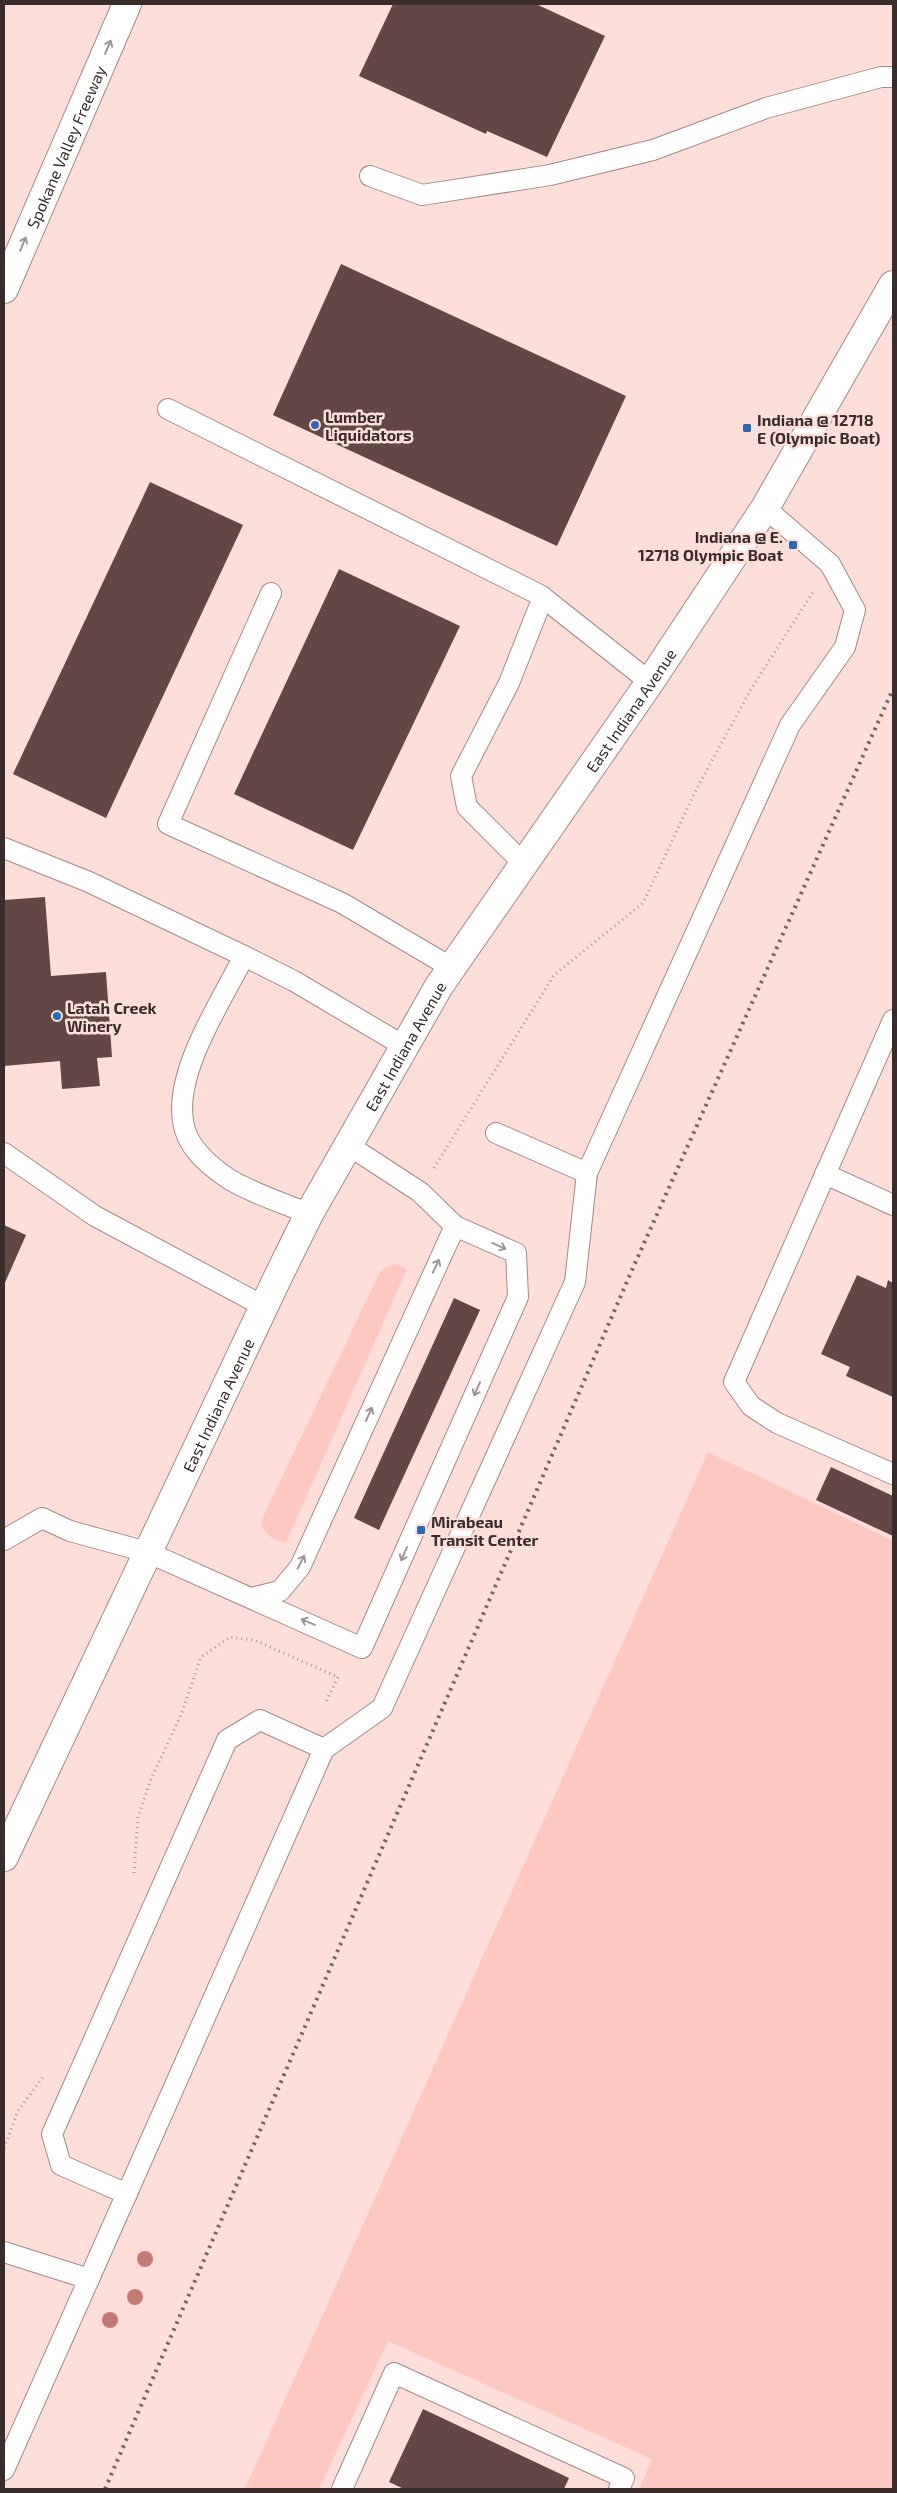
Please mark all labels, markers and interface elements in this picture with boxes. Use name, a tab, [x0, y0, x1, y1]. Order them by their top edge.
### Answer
one-way arrow	[104, 40, 114, 55]
street label: Spokane Valley Freeway	[22, 62, 109, 231]
one-way arrow	[19, 237, 29, 252]
place label: Lumber Liquidators	[325, 407, 411, 444]
place label: Indiana @ 12718 E (Olympic Boat)	[757, 410, 880, 448]
marker: Lumber Liquidators	[309, 419, 321, 431]
marker: Indiana @ 12718 E (Olympic Boat)	[741, 422, 753, 434]
place label: Indiana @ E. 12718 Olympic Boat	[638, 527, 783, 565]
marker: Indiana @ E. 12718 Olympic Boat	[787, 539, 799, 551]
street label: East Indiana Avenue	[581, 644, 679, 775]
street label: East Indiana Avenue	[360, 978, 449, 1114]
place label: Latah Creek Winery	[67, 998, 157, 1036]
marker: Latah Creek Winery	[51, 1010, 63, 1022]
one-way arrow	[491, 1241, 506, 1251]
one-way arrow	[431, 1259, 441, 1274]
street label: East Indiana Avenue	[178, 1335, 257, 1475]
one-way arrow	[472, 1381, 482, 1396]
one-way arrow	[364, 1407, 374, 1422]
place label: Mirabeau Transit Center	[431, 1512, 538, 1549]
marker: Mirabeau Transit Center	[415, 1524, 427, 1536]
one-way arrow	[399, 1546, 409, 1561]
one-way arrow	[297, 1555, 306, 1570]
one-way arrow	[301, 1617, 316, 1627]

